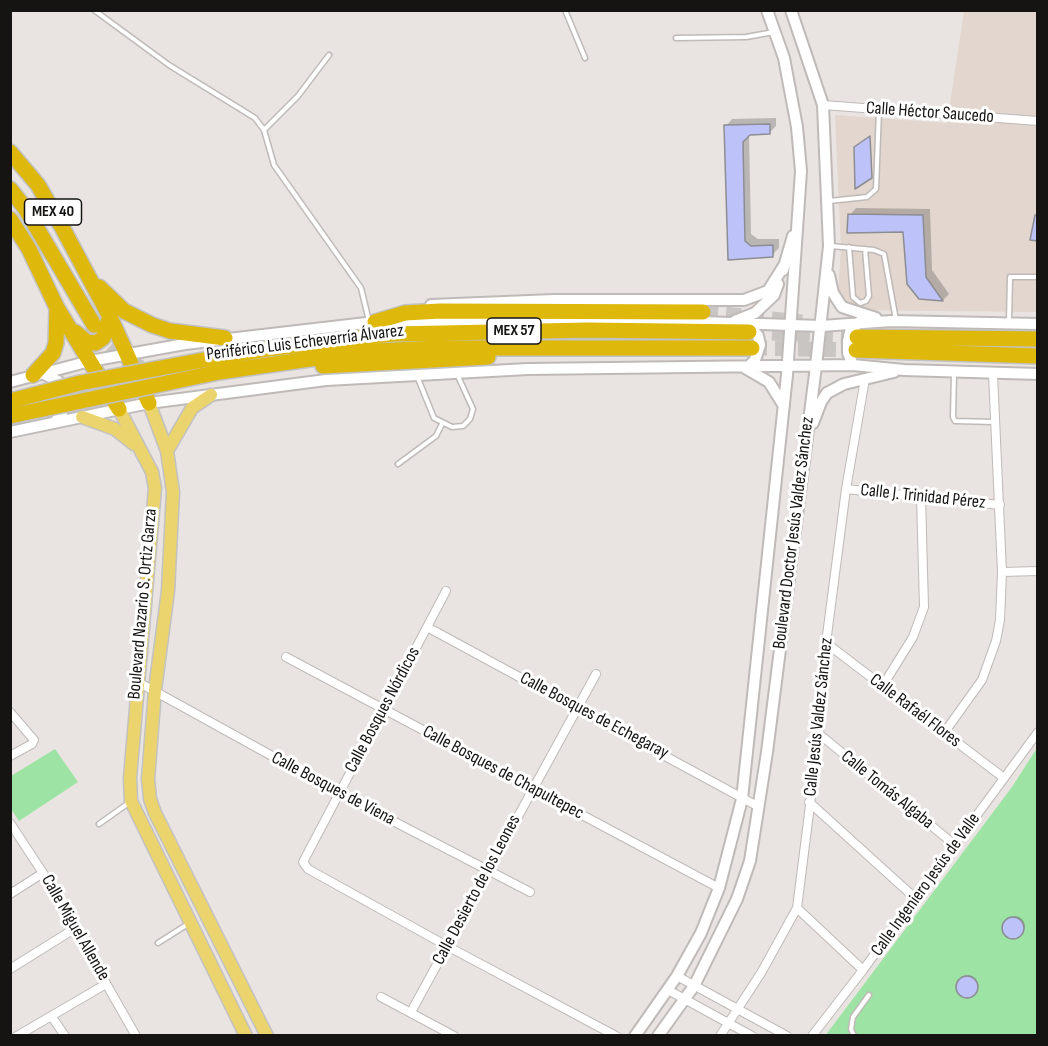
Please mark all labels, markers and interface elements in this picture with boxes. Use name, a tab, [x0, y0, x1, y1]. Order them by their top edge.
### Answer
street label: Calle Héctor Saucedo	[865, 98, 995, 128]
road number: MEX 40	[25, 199, 82, 225]
road number: MEX 57	[487, 318, 541, 344]
street label: Periférico Luis Echeverría Álvarez	[205, 320, 405, 366]
street label: Boulevard Doctor Jesús Valdez Sánchez	[769, 416, 819, 650]
street label: Calle J. Trinidad Pérez	[859, 480, 987, 514]
street label: Boulevard Nazario S. Ortiz Garza	[124, 508, 162, 700]
street label: Calle Jesús Valdez Sánchez	[800, 637, 838, 797]
street label: Calle Bosques Nórdicos	[341, 644, 425, 776]
street label: Calle Bosques de Echegaray	[516, 668, 672, 764]
street label: Calle Rafaél Flores	[865, 670, 965, 752]
street label: Calle Bosques de Chapultepec	[419, 721, 587, 825]
street label: Calle Tomás Algaba	[836, 746, 938, 834]
street label: Calle Bosques de Viena	[268, 747, 398, 831]
street label: Calle Ingeniero Jesús de Valle	[867, 809, 985, 961]
street label: Calle Desierto de los Leones	[428, 811, 526, 969]
street label: Calle Miguel Allende	[36, 871, 114, 985]

